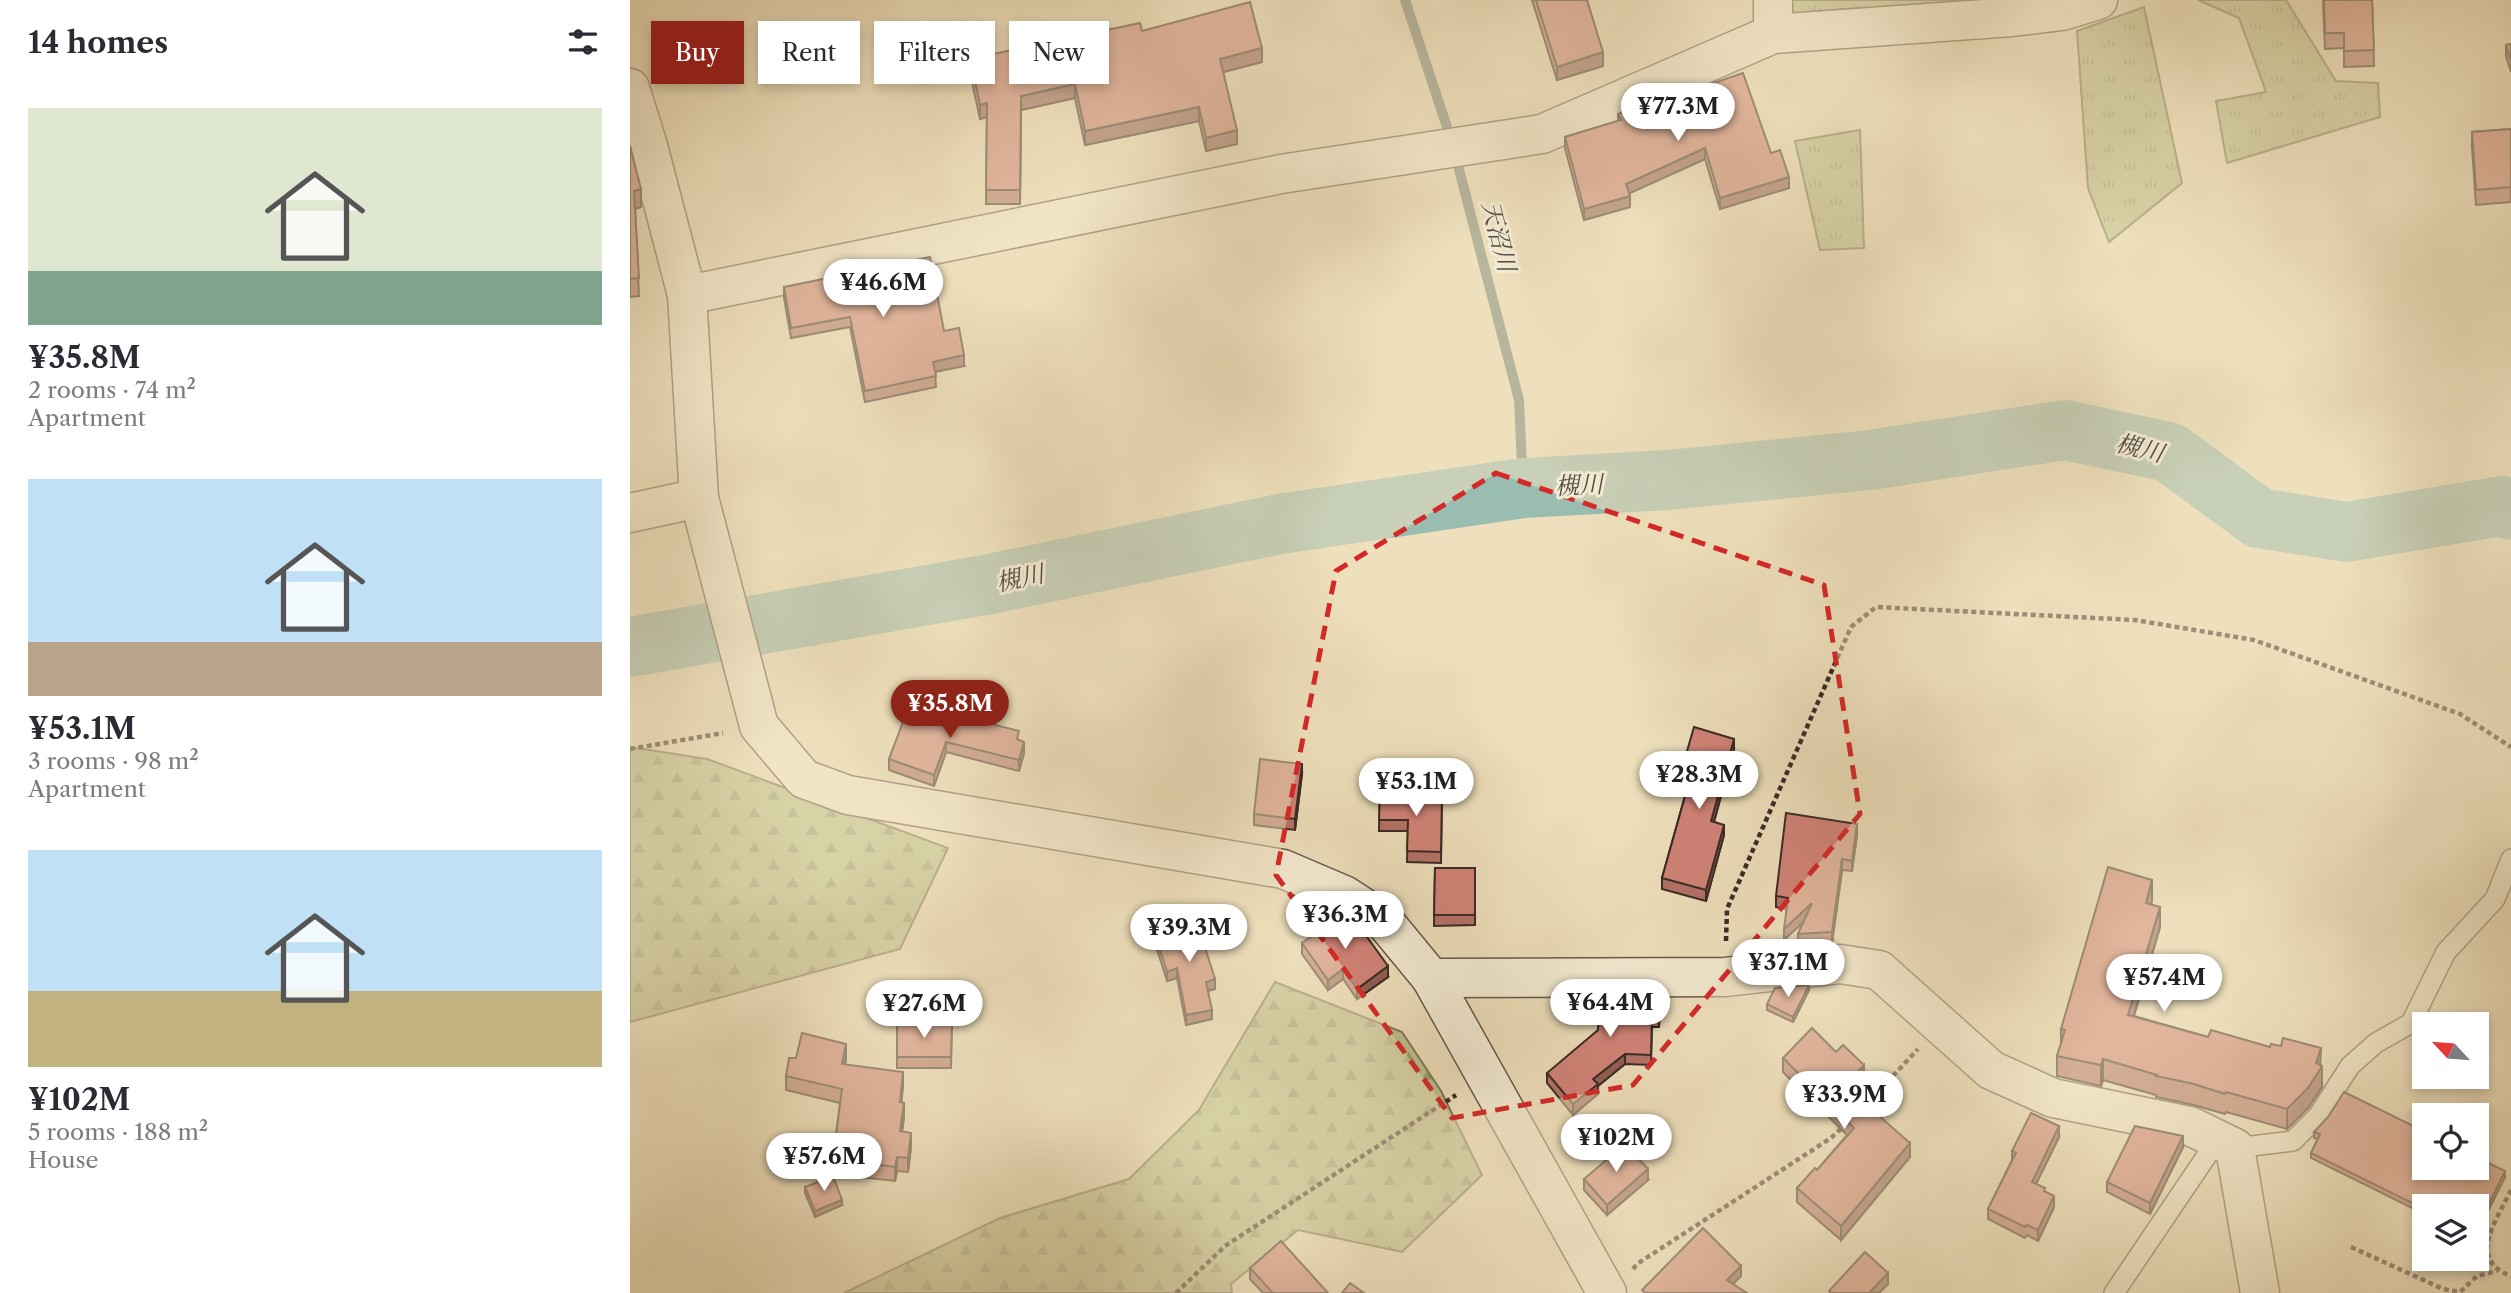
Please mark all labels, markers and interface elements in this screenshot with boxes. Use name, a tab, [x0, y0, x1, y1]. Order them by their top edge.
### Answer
chip: Buy	[651, 21, 744, 84]
chip: Rent	[758, 21, 860, 84]
chip: Filters	[874, 21, 995, 84]
chip: New	[1009, 21, 1109, 84]
icon: filters	[564, 23, 602, 61]
text: 14 homes	[28, 24, 168, 61]
pin: ¥77.3M	[1621, 83, 1735, 143]
text: ¥77.3M	[1637, 92, 1719, 120]
icon: home	[252, 153, 378, 279]
water label: 天沼川	[1476, 198, 1523, 277]
pin: ¥46.6M	[826, 260, 940, 319]
text: ¥46.6M	[839, 268, 927, 296]
text: ¥35.8M	[28, 339, 141, 376]
text: 2 rooms · 74 m²	[28, 376, 196, 404]
text: Apartment	[28, 404, 146, 432]
water label: 槻川	[2113, 428, 2170, 469]
water label: 槻川	[1554, 469, 1607, 501]
icon: home	[252, 524, 378, 650]
water label: 槻川	[994, 558, 1049, 597]
pin: ¥35.8M	[893, 680, 1007, 740]
text: ¥35.8M	[907, 689, 993, 717]
text: ¥53.1M	[28, 710, 136, 747]
text: 3 rooms · 98 m²	[28, 747, 199, 775]
pin: ¥28.3M	[1642, 752, 1756, 811]
pin: ¥53.1M	[1359, 758, 1473, 818]
text: ¥28.3M	[1655, 760, 1743, 788]
text: ¥53.1M	[1375, 767, 1457, 795]
text: Apartment	[28, 775, 146, 803]
pin: ¥36.3M	[1288, 892, 1402, 951]
icon: home	[252, 895, 378, 1021]
text: ¥36.3M	[1302, 900, 1388, 928]
pin: ¥39.3M	[1132, 904, 1246, 964]
text: ¥39.3M	[1146, 913, 1232, 941]
pin: ¥37.1M	[1731, 940, 1845, 999]
text: ¥37.1M	[1748, 948, 1828, 976]
pin: ¥57.4M	[2107, 954, 2221, 1014]
text: ¥57.4M	[2122, 963, 2206, 991]
pin: ¥64.4M	[1553, 979, 1667, 1039]
pin: ¥27.6M	[867, 981, 981, 1040]
text: ¥64.4M	[1566, 988, 1654, 1016]
text: ¥27.6M	[882, 989, 966, 1017]
north arrow	[2412, 1012, 2488, 1088]
map controls	[2412, 1012, 2489, 1271]
pin: ¥33.9M	[1787, 1072, 1901, 1131]
text: ¥33.9M	[1801, 1080, 1887, 1108]
text: ¥102M	[28, 1081, 130, 1118]
button: locate	[2412, 1103, 2489, 1180]
pin: ¥102M	[1567, 1114, 1665, 1174]
text: 5 rooms · 188 m²	[28, 1118, 208, 1146]
text: ¥102M	[1577, 1123, 1655, 1151]
pin: ¥57.6M	[767, 1134, 881, 1193]
text: ¥57.6M	[782, 1142, 866, 1170]
text: House	[28, 1146, 98, 1174]
button: layers	[2412, 1194, 2489, 1271]

